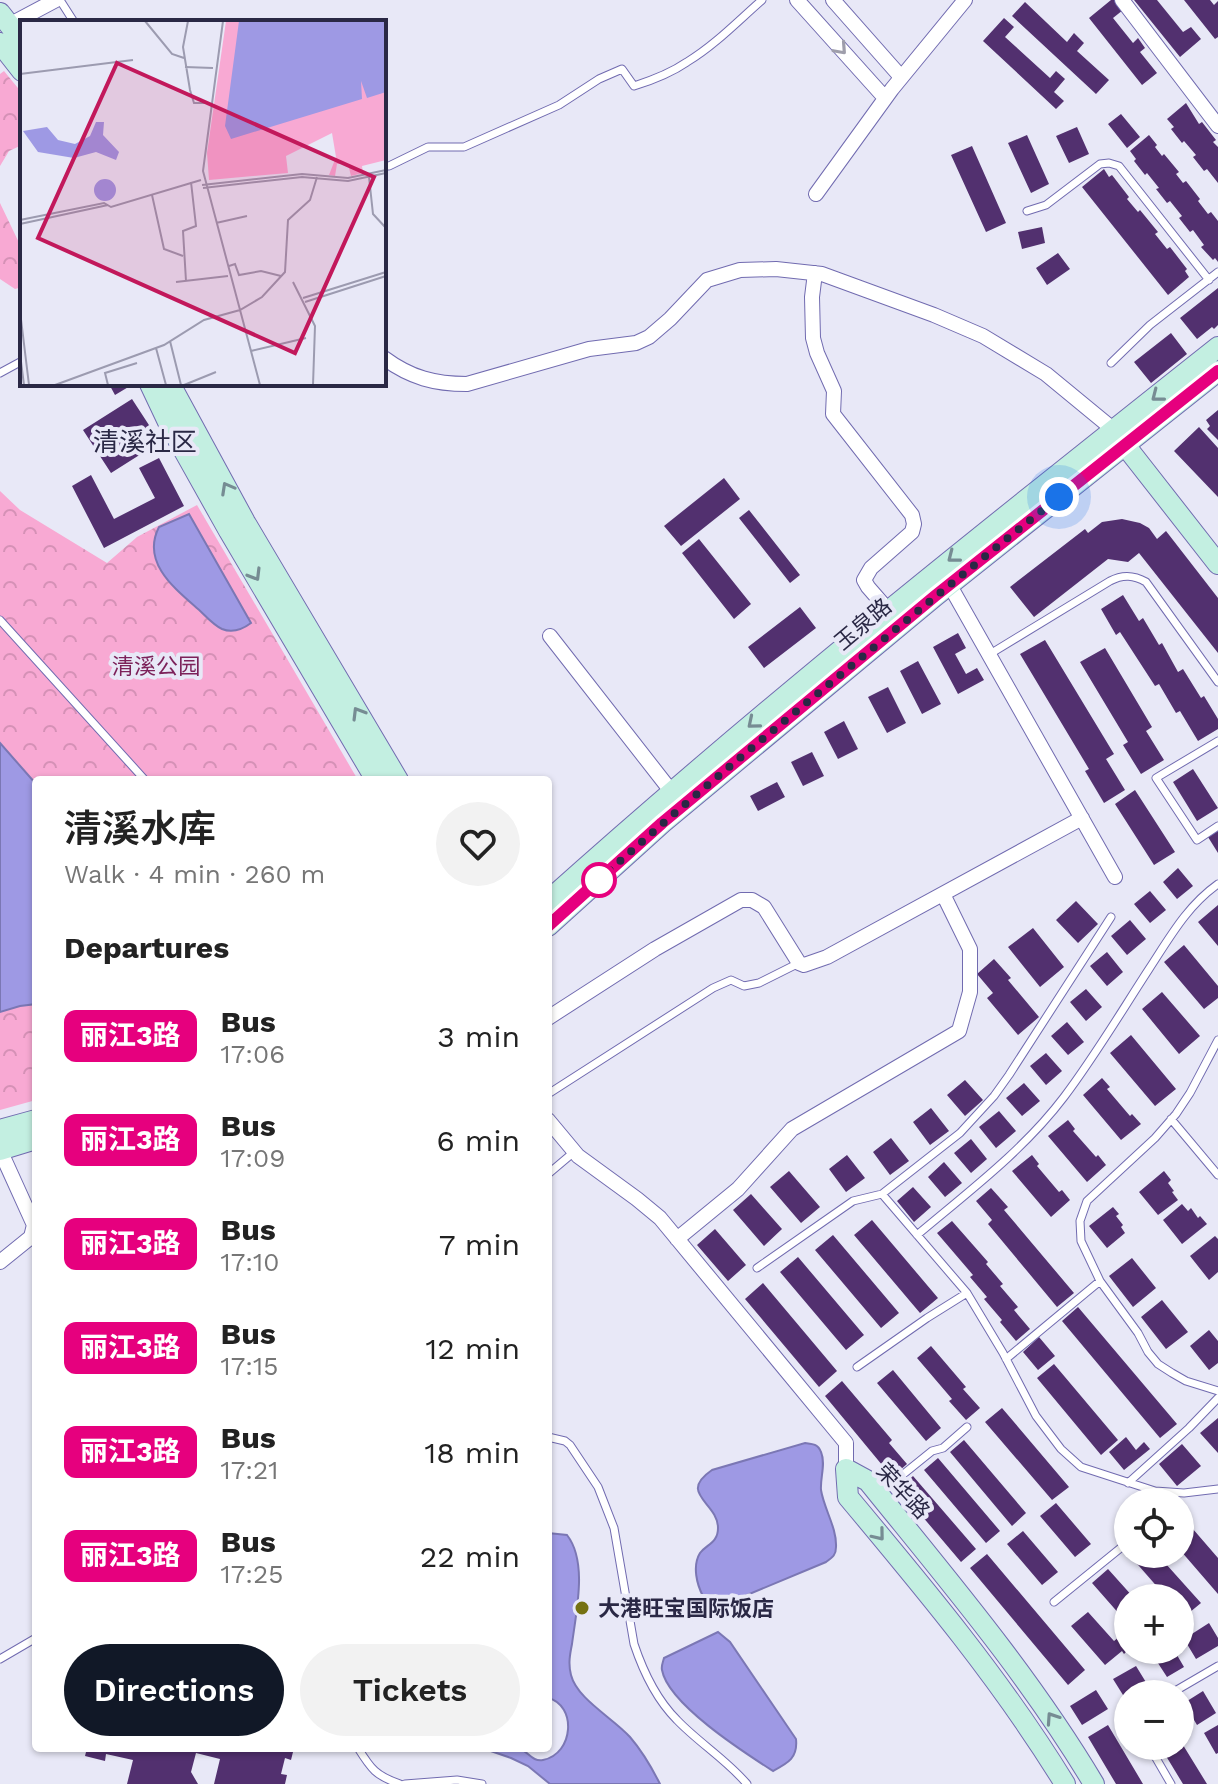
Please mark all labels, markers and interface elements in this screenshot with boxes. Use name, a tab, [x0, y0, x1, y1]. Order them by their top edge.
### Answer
inset map	[20, 20, 386, 386]
one-way arrow	[831, 40, 846, 55]
one-way arrow	[1151, 386, 1166, 400]
district label: 清溪社区	[93, 427, 197, 457]
your location	[1039, 477, 1079, 517]
one-way arrow	[221, 483, 237, 497]
one-way arrow	[947, 548, 962, 562]
one-way arrow	[245, 566, 261, 581]
street label: 玉泉路	[830, 593, 896, 655]
park label: 清溪公园	[112, 654, 200, 679]
one-way arrow	[352, 707, 368, 722]
one-way arrow	[748, 713, 762, 728]
button: heart	[436, 802, 520, 886]
text: 清溪水库	[64, 807, 216, 851]
text: Walk · 4 min · 260 m	[64, 859, 325, 889]
unlabelled marker	[582, 863, 616, 897]
text: Departures	[64, 930, 229, 965]
text: Bus	[221, 1004, 276, 1039]
text: 丽江3路	[80, 1019, 181, 1052]
text: 3 min	[437, 1019, 520, 1054]
text: 17:06	[221, 1039, 285, 1069]
text: Bus	[221, 1108, 276, 1143]
text: 丽江3路	[80, 1123, 181, 1156]
text: 6 min	[436, 1123, 520, 1158]
text: 17:09	[221, 1143, 285, 1173]
text: Bus	[221, 1212, 276, 1247]
text: 丽江3路	[80, 1227, 181, 1260]
text: 7 min	[439, 1227, 520, 1262]
text: 17:10	[221, 1247, 279, 1277]
text: Bus	[221, 1316, 276, 1351]
text: 丽江3路	[80, 1331, 181, 1364]
text: 12 min	[425, 1331, 520, 1366]
text: 17:15	[221, 1351, 278, 1381]
text: Bus	[221, 1420, 276, 1455]
text: 丽江3路	[80, 1435, 181, 1468]
text: 18 min	[424, 1435, 520, 1470]
text: 17:21	[221, 1455, 278, 1485]
street label: 荣华路	[871, 1458, 935, 1524]
map controls	[1114, 1488, 1194, 1760]
button: locate	[1114, 1488, 1194, 1568]
text: Bus	[221, 1524, 276, 1559]
one-way arrow	[869, 1526, 884, 1541]
text: 丽江3路	[80, 1539, 181, 1572]
text: 22 min	[420, 1539, 520, 1574]
text: 17:25	[221, 1559, 283, 1589]
button: +	[1114, 1584, 1194, 1664]
place label: 大港旺宝国际饭店	[598, 1596, 774, 1621]
marker: 大港旺宝国际饭店	[573, 1599, 591, 1617]
button: Directions	[64, 1644, 284, 1736]
button: Tickets	[300, 1644, 520, 1736]
button: −	[1114, 1680, 1194, 1760]
one-way arrow	[1047, 1713, 1062, 1727]

